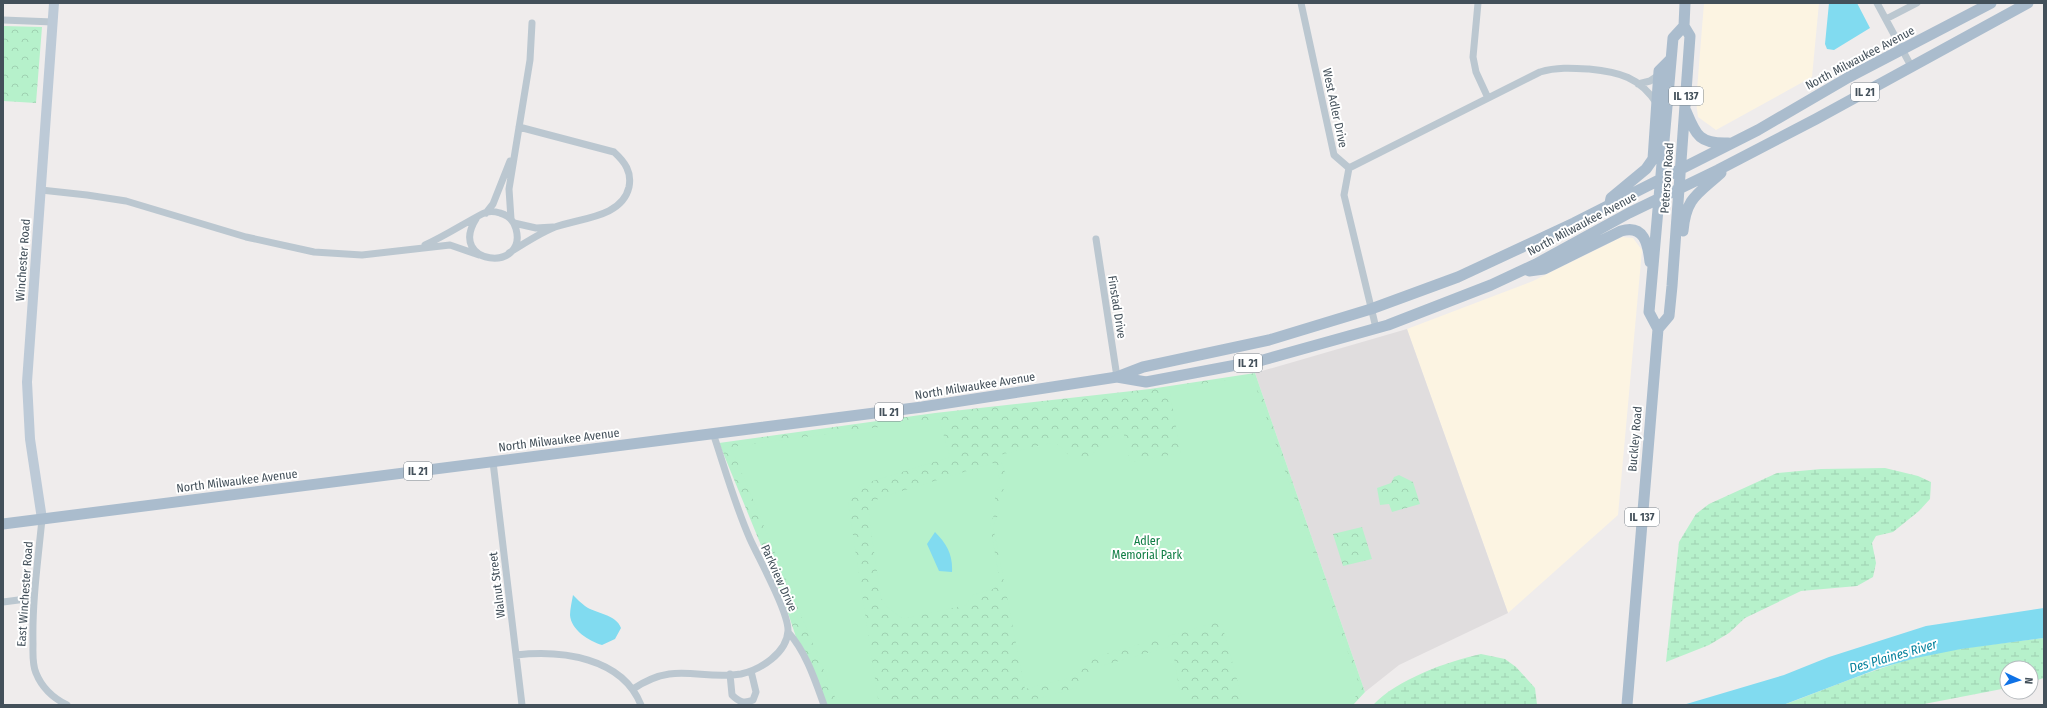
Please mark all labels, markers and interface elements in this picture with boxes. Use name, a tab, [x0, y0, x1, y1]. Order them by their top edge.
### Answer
street label: North Milwaukee Avenue	[1803, 23, 1917, 93]
street label: West Adler Drive	[1320, 67, 1350, 149]
road number: IL 21	[1851, 83, 1879, 101]
road number: IL 137	[1669, 87, 1703, 105]
street label: Peterson Road	[1658, 142, 1676, 214]
street label: North Milwaukee Avenue	[1525, 189, 1639, 259]
street label: Winchester Road	[13, 218, 33, 302]
street label: Finstad Drive	[1105, 274, 1129, 340]
road number: IL 21	[1234, 354, 1262, 372]
street label: North Milwaukee Avenue	[914, 370, 1036, 402]
road number: IL 21	[875, 403, 903, 421]
street label: Buckley Road	[1625, 406, 1645, 472]
street label: North Milwaukee Avenue	[498, 426, 620, 454]
road number: IL 21	[404, 462, 432, 480]
street label: North Milwaukee Avenue	[176, 467, 298, 495]
road number: IL 137	[1625, 508, 1659, 526]
park label: Adler Memorial Park	[1112, 534, 1183, 562]
street label: East Winchester Road	[14, 541, 36, 647]
street label: Parkview Drive	[758, 542, 800, 614]
street label: Walnut Street	[486, 551, 508, 619]
water label: Des Plaines River	[1848, 636, 1939, 676]
north arrow	[1999, 660, 2039, 700]
text: N	[2022, 677, 2035, 684]

